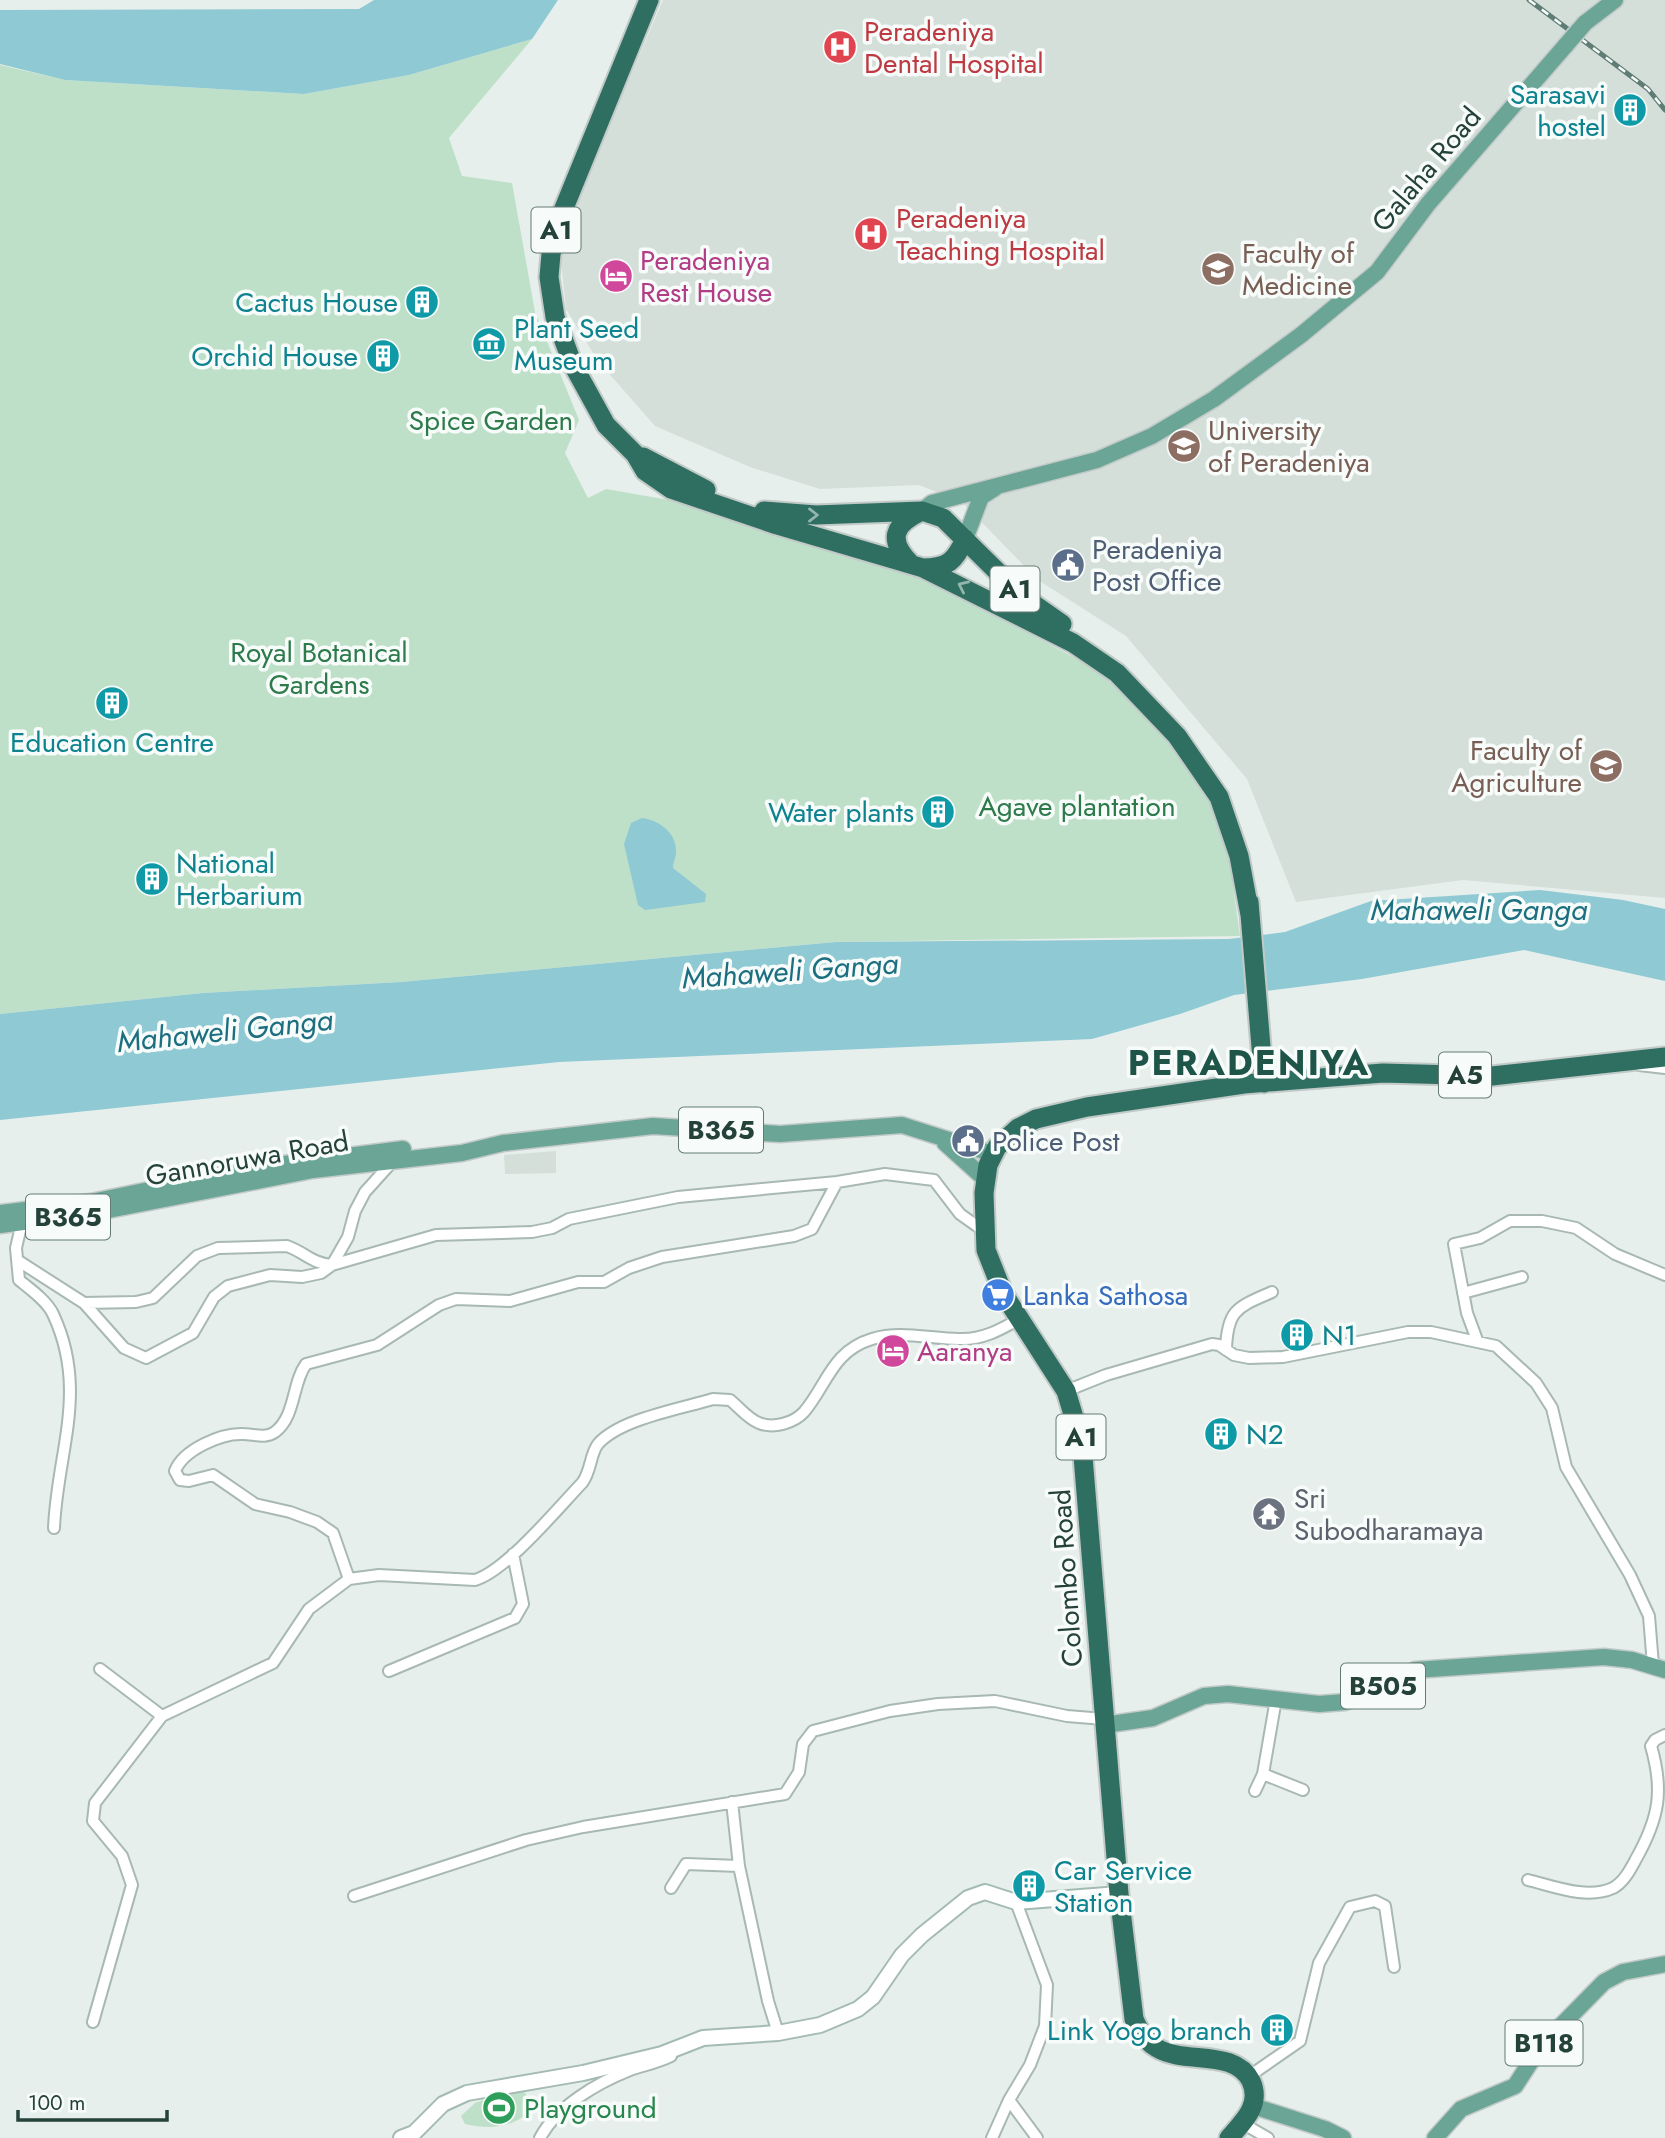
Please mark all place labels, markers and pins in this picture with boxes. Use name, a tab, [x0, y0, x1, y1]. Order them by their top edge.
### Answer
place label: Peradeniya Dental Hospital	[864, 11, 1044, 84]
hospital icon: Peradeniya Dental Hospital	[821, 28, 859, 66]
place label: Sarasavi hostel	[1510, 74, 1606, 147]
building icon: Sarasavi hostel	[1611, 91, 1649, 129]
place label: Peradeniya Teaching Hospital	[896, 198, 1105, 271]
hospital icon: Peradeniya Teaching Hospital	[852, 215, 890, 253]
place label: Faculty of Medicine	[1242, 233, 1355, 306]
place label: Peradeniya Rest House	[640, 240, 772, 313]
school or university icon: Faculty of Medicine	[1199, 250, 1237, 288]
hotel icon: Peradeniya Rest House	[597, 257, 635, 295]
place label: Cactus House	[235, 282, 398, 323]
building icon: Cactus House	[403, 283, 441, 321]
place label: Plant Seed Museum	[514, 308, 639, 381]
museum icon: Plant Seed Museum	[470, 325, 508, 363]
place label: Orchid House	[191, 336, 358, 377]
building icon: Orchid House	[364, 337, 402, 375]
place label: University of Peradeniya	[1208, 410, 1370, 483]
school or university icon: University of Peradeniya	[1165, 427, 1203, 465]
place label: Peradeniya Post Office	[1092, 529, 1222, 602]
public building icon: Peradeniya Post Office	[1049, 546, 1087, 584]
building icon: Education Centre	[93, 684, 131, 722]
place label: Education Centre	[10, 722, 214, 763]
place label: Faculty of Agriculture	[1451, 730, 1583, 803]
school or university icon: Faculty of Agriculture	[1587, 747, 1625, 785]
place label: Water plants	[768, 792, 914, 833]
building icon: Water plants	[919, 793, 957, 831]
place label: National Herbarium	[176, 843, 303, 916]
building icon: National Herbarium	[133, 860, 171, 898]
place label: Police Post	[992, 1121, 1120, 1162]
public building icon: Police Post	[949, 1122, 987, 1160]
place label: Lanka Sathosa	[1023, 1275, 1188, 1316]
supermarket icon: Lanka Sathosa	[979, 1276, 1017, 1314]
place label: N1	[1322, 1315, 1356, 1356]
building icon: N1	[1278, 1316, 1316, 1354]
place label: Aaranya	[917, 1331, 1012, 1372]
hotel icon: Aaranya	[874, 1332, 912, 1370]
place label: N2	[1246, 1414, 1284, 1455]
building icon: N2	[1202, 1415, 1240, 1453]
place label: Sri Subodharamaya	[1294, 1478, 1483, 1551]
temple icon: Sri Subodharamaya	[1250, 1495, 1288, 1533]
place label: Car Service Station	[1054, 1850, 1192, 1923]
building icon: Car Service Station	[1010, 1867, 1048, 1905]
place label: Link Yogo branch	[1047, 2010, 1252, 2051]
building icon: Link Yogo branch	[1258, 2011, 1296, 2049]
place label: Playground	[524, 2088, 657, 2129]
sports icon: Playground	[480, 2089, 518, 2127]

